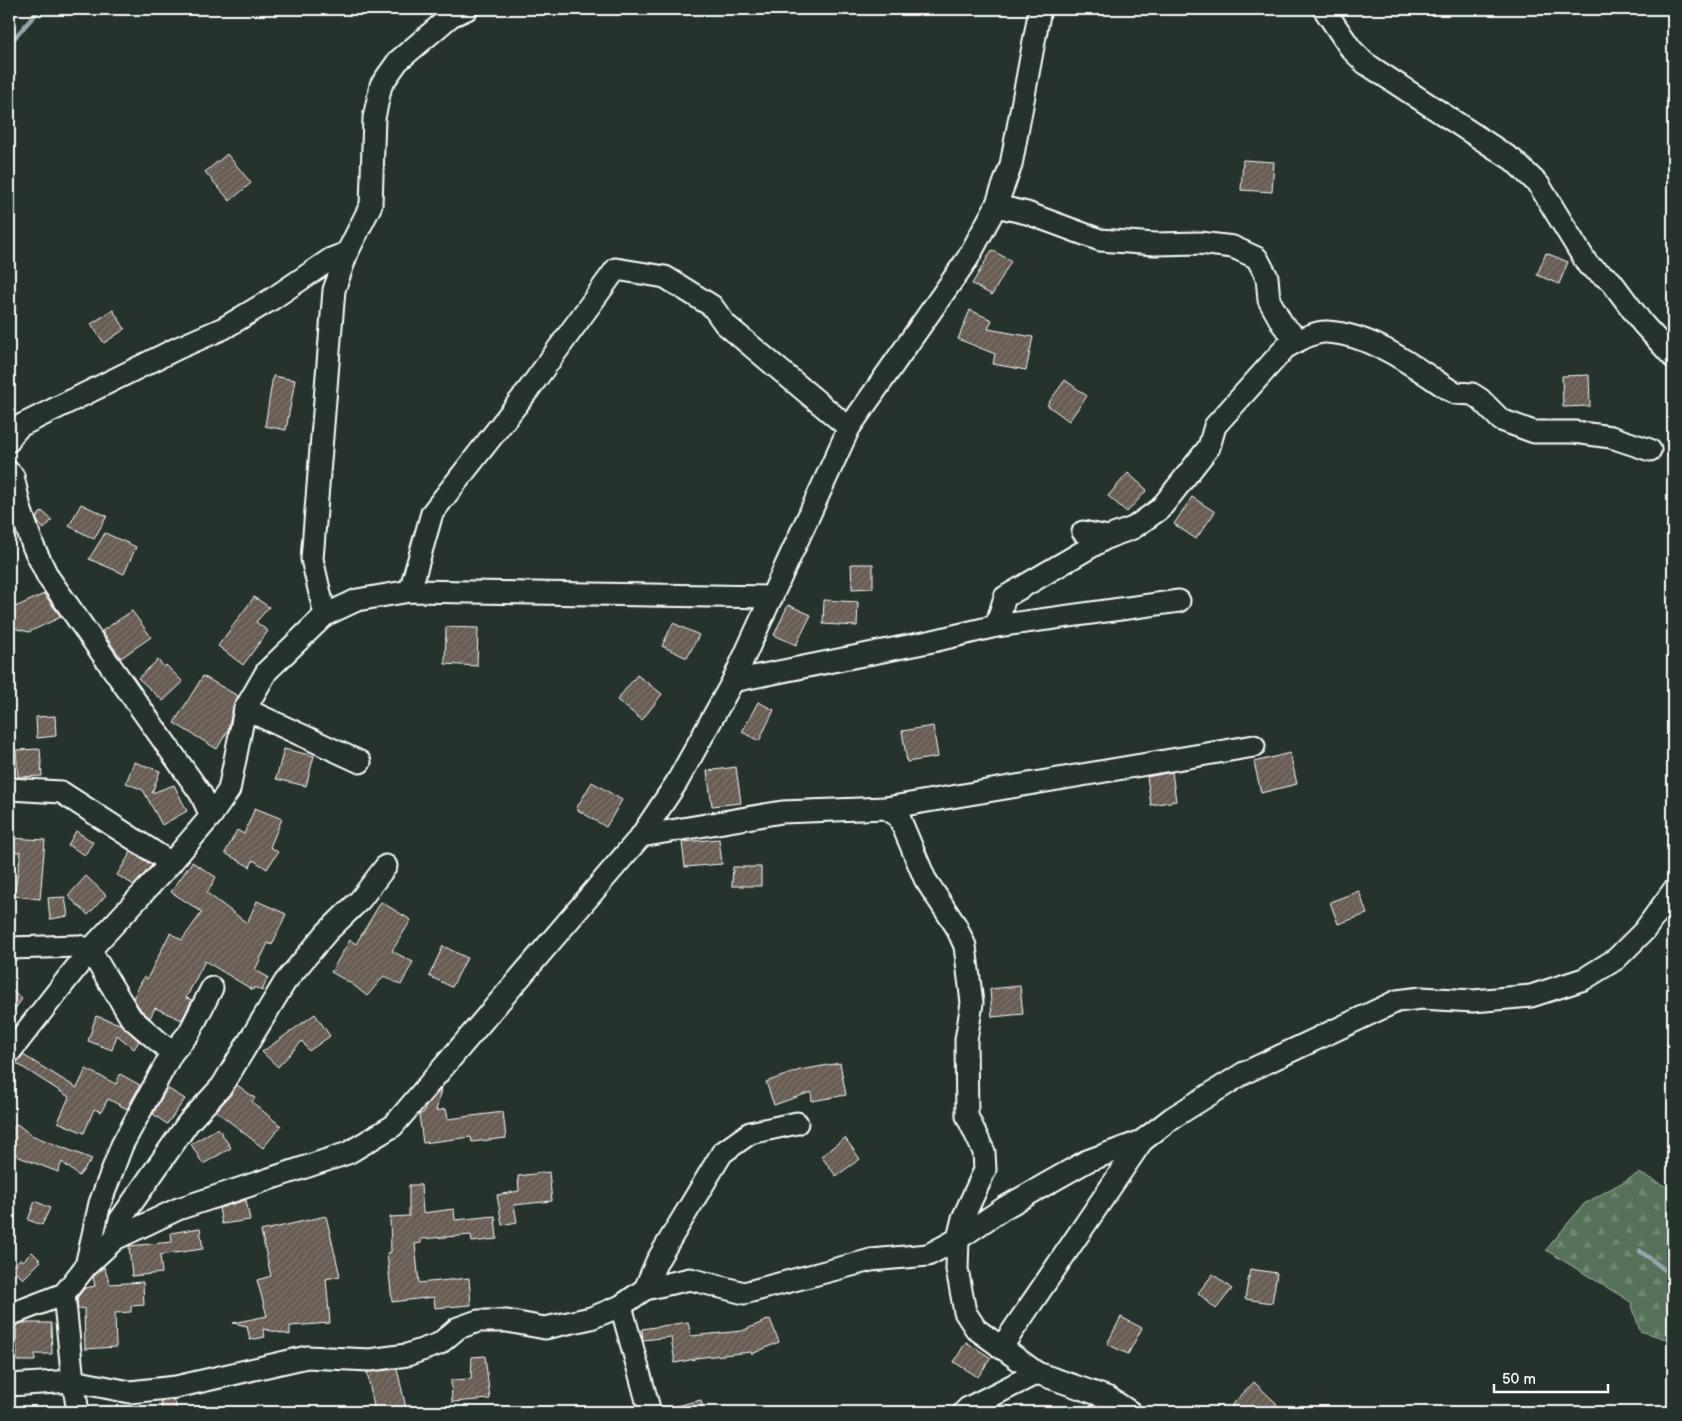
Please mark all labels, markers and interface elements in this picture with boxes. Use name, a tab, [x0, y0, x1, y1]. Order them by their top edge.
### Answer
scale bar	[1494, 1361, 1608, 1393]
text: 50 m	[1502, 1370, 1536, 1389]

